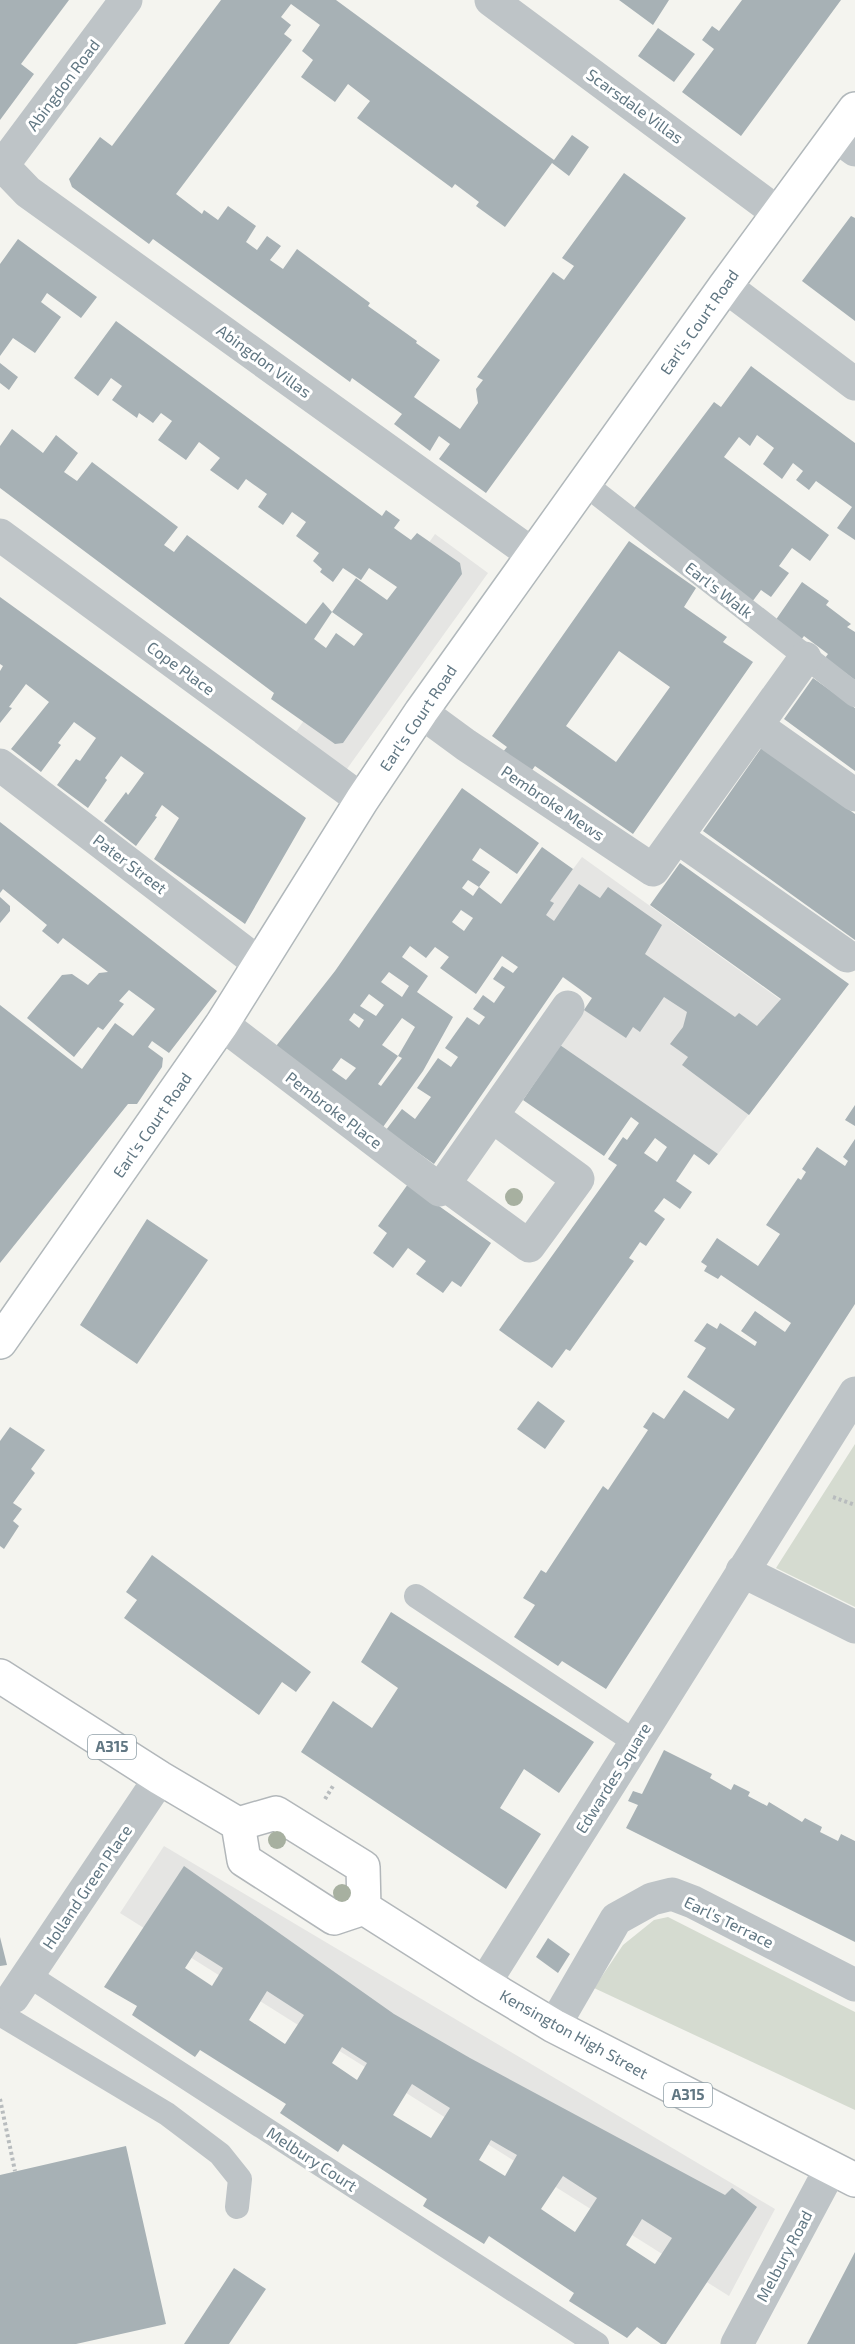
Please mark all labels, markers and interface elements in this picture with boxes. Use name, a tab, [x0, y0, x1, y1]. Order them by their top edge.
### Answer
street label: Abingdon Road	[22, 35, 103, 134]
street label: Scarsdale Villas	[583, 64, 687, 147]
street label: Earl's Court Road	[655, 266, 742, 378]
street label: Abingdon Villas	[213, 320, 315, 401]
street label: Earl's Walk	[682, 557, 757, 622]
street label: Cope Place	[144, 637, 219, 698]
street label: Earl's Court Road	[375, 661, 460, 774]
street label: Pembroke Mews	[498, 761, 608, 844]
street label: Pater Street	[90, 830, 171, 897]
street label: Pembroke Place	[282, 1067, 386, 1152]
street label: Earl's Court Road	[108, 1069, 195, 1181]
street label: Edwardes Square	[571, 1719, 654, 1836]
road number: A315	[88, 1735, 136, 1759]
street label: Holland Green Place	[38, 1821, 135, 1952]
street label: Earl's Terrace	[681, 1892, 777, 1951]
street label: Kensington High Street	[497, 1985, 652, 2082]
road number: A315	[664, 2083, 712, 2107]
street label: Melbury Court	[264, 2122, 361, 2195]
street label: Melbury Road	[752, 2207, 816, 2305]

